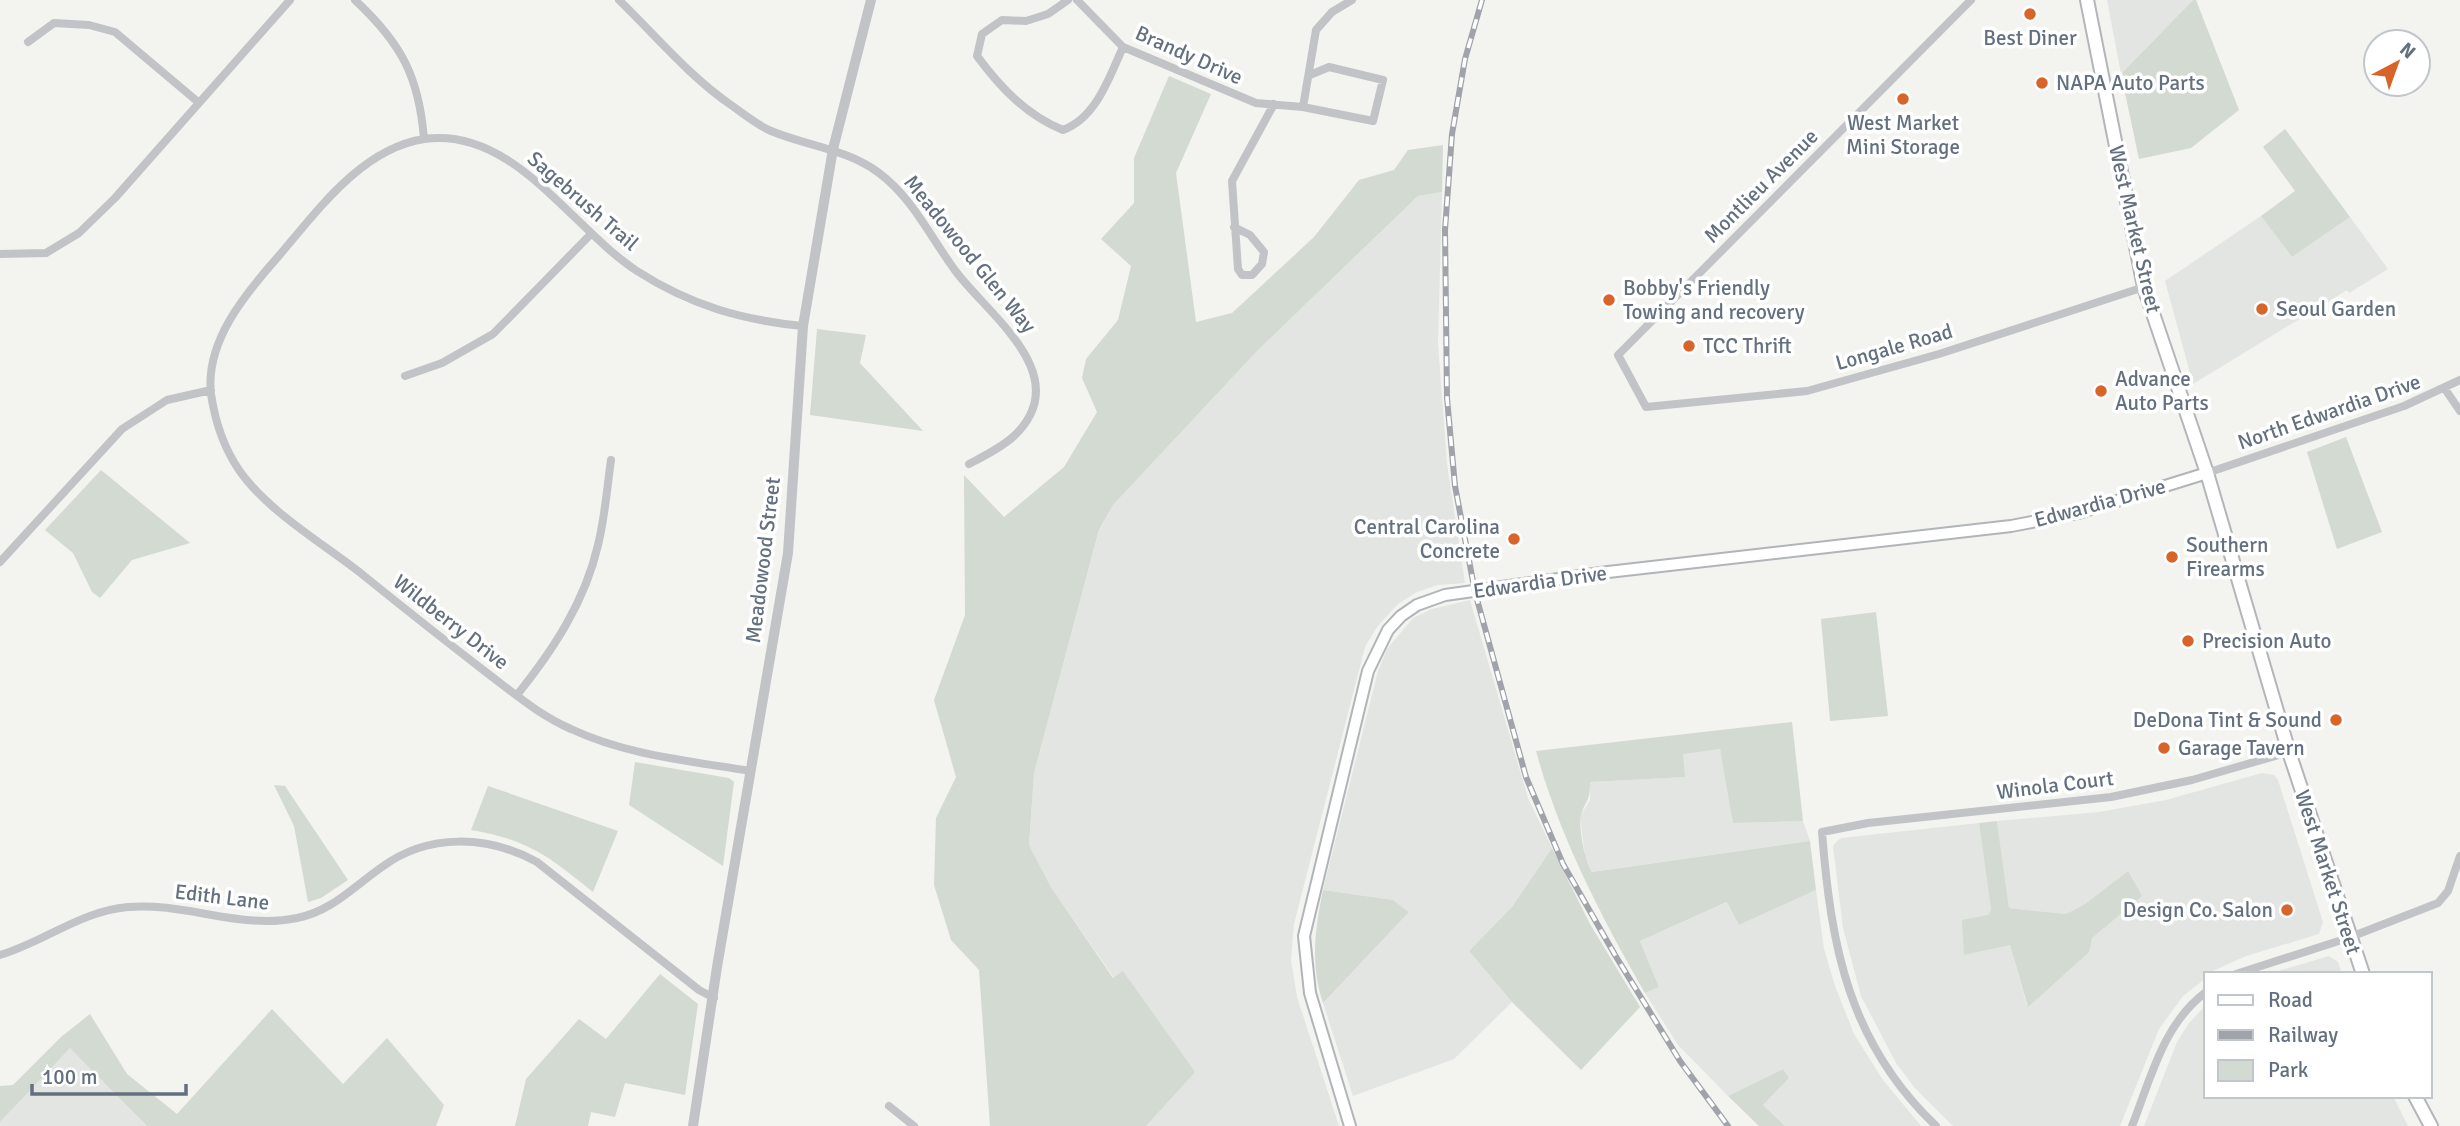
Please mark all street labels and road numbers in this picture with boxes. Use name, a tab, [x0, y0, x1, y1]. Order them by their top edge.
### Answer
street label: Brandy Drive	[1131, 20, 1247, 90]
street label: Montlieu Avenue	[1699, 124, 1823, 248]
street label: West Market Street	[2103, 143, 2167, 315]
street label: Sagebrush Trail	[522, 146, 644, 256]
street label: Meadowood Glen Way	[898, 170, 1042, 338]
street label: Longale Road	[1832, 318, 1956, 376]
street label: North Edwardia Drive	[2234, 369, 2424, 455]
street label: Edwardia Drive	[2031, 473, 2169, 533]
street label: Meadowood Street	[740, 475, 786, 645]
street label: Edwardia Drive	[1471, 560, 1609, 604]
street label: Wildberry Drive	[388, 569, 514, 675]
street label: Winola Court	[1995, 765, 2115, 805]
street label: West Market Street	[2289, 787, 2367, 957]
street label: Edith Lane	[173, 878, 271, 916]

